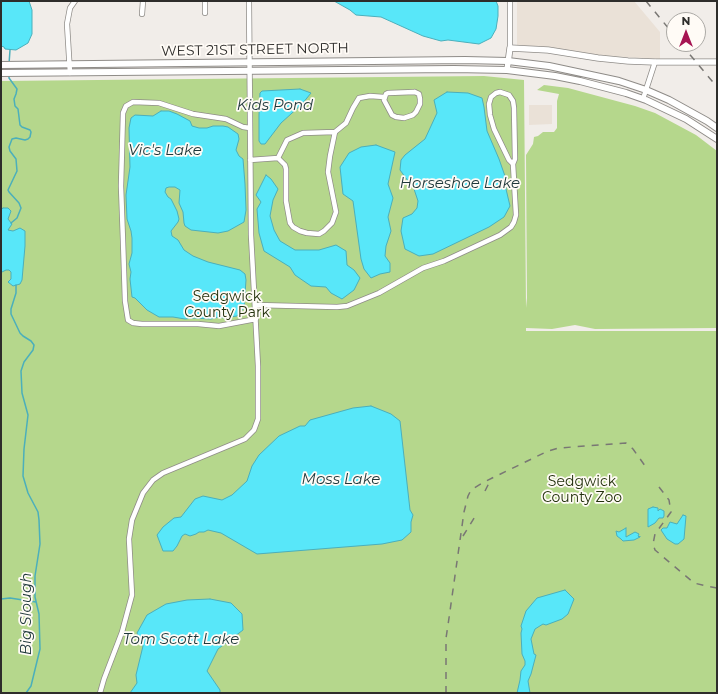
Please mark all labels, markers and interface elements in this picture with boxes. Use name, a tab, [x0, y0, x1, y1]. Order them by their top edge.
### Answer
north arrow	[666, 12, 706, 52]
text: N	[682, 14, 690, 28]
street label: WEST 21ST STREET NORTH	[161, 40, 349, 60]
water label: Kids Pond	[237, 97, 313, 115]
water label: Vic's Lake	[128, 142, 202, 160]
water label: Horseshoe Lake	[400, 175, 520, 193]
park label: Sedgwick County Park	[184, 289, 270, 322]
water label: Moss Lake	[302, 471, 380, 489]
park label: Sedgwick County Zoo	[542, 474, 622, 506]
water label: Big Slough	[18, 573, 36, 655]
water label: Tom Scott Lake	[123, 631, 239, 649]

